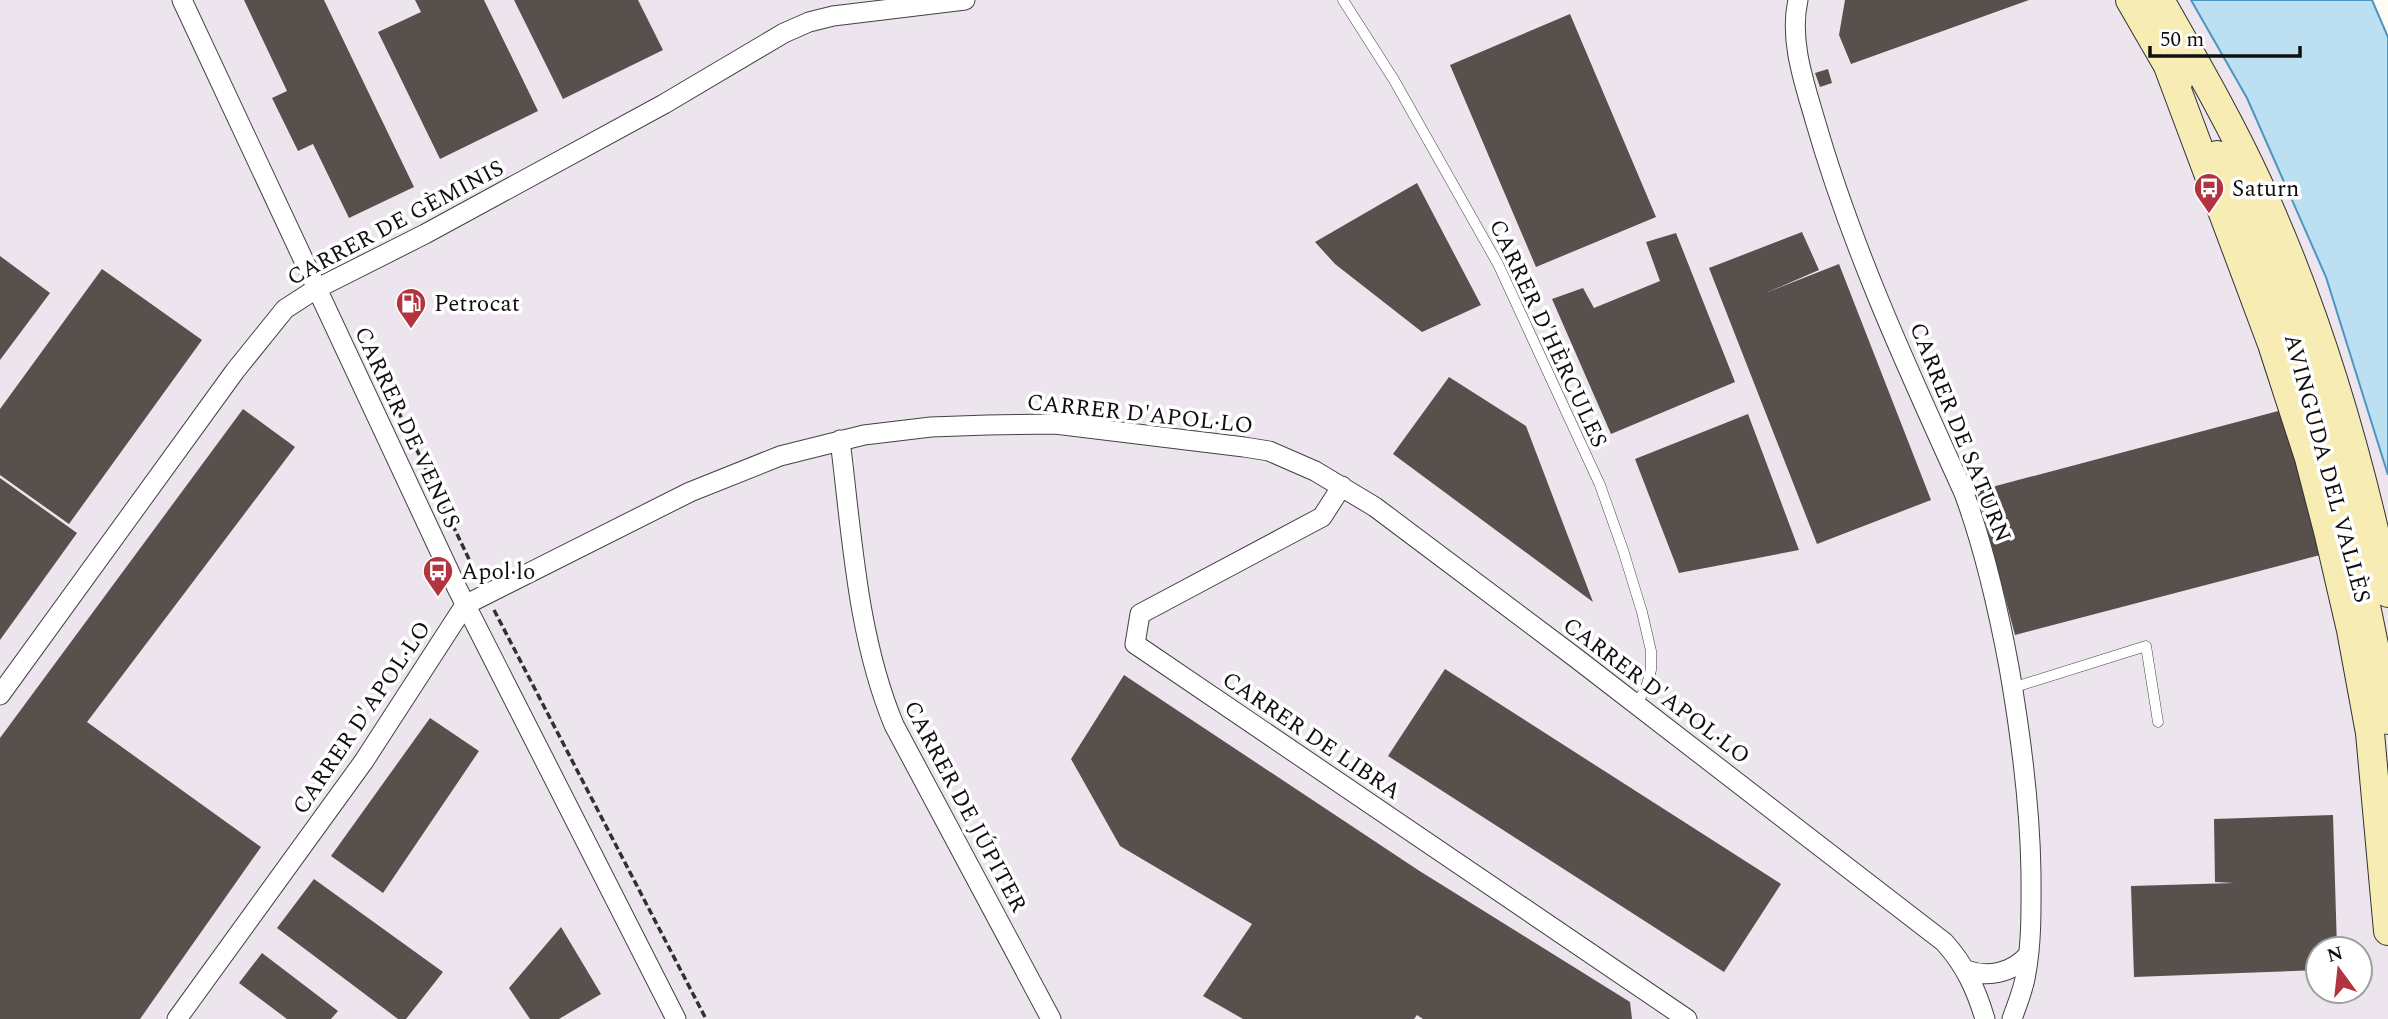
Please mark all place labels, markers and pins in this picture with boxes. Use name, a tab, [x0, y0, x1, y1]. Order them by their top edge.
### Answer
bus stop icon: Saturn	[2192, 171, 2226, 215]
place label: Saturn	[2232, 172, 2299, 207]
fuel station icon: Petrocat	[394, 286, 428, 330]
place label: Petrocat	[434, 287, 520, 322]
bus stop icon: Apol·lo	[421, 554, 455, 598]
place label: Apol·lo	[461, 555, 536, 590]

